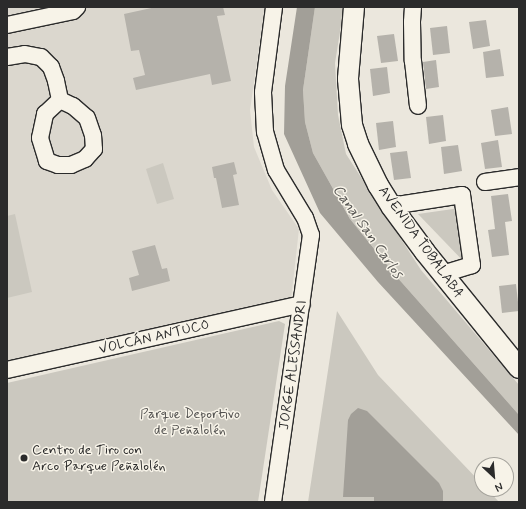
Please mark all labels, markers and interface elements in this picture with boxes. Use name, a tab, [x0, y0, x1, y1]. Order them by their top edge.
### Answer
water label: Canal San Carlos	[328, 182, 406, 282]
street label: AVENIDA TOBALABA	[375, 183, 467, 301]
street label: JORGE ALESSANDRI	[275, 296, 311, 434]
street label: VOLCÁN ANTUCO	[98, 316, 210, 358]
park label: Parque Deportivo de Peñalolén	[140, 406, 240, 438]
place label: Centro de Tiro con Arco Parque Peñalolén	[32, 442, 161, 474]
marker: Centro de Tiro con Arco Parque Peñalolén	[19, 453, 29, 463]
north arrow	[474, 457, 514, 497]
text: N	[492, 479, 505, 495]

